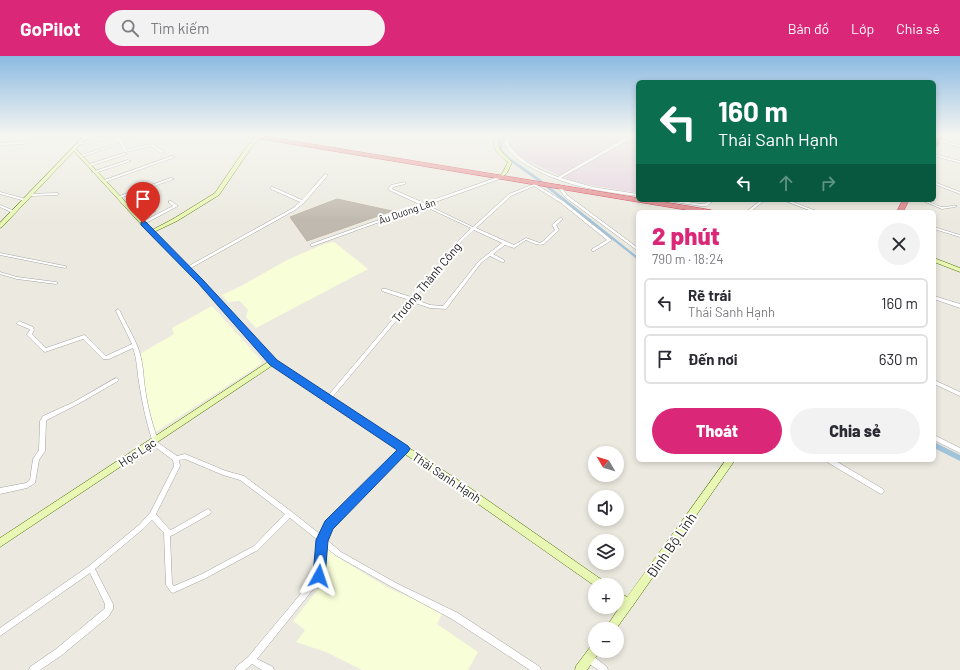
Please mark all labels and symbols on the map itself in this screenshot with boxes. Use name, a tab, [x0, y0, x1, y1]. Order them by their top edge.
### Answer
pin	[126, 182, 160, 223]
street label: Âu Dương Lân	[377, 196, 437, 226]
street label: Trương Thành Công	[388, 239, 464, 325]
street label: Học Lạc	[116, 435, 158, 469]
north arrow	[588, 446, 624, 482]
street label: Thái Sanh Hạnh	[410, 449, 484, 505]
street label: Đinh Bộ Lĩnh	[642, 509, 700, 581]
position arrow	[298, 555, 340, 597]

